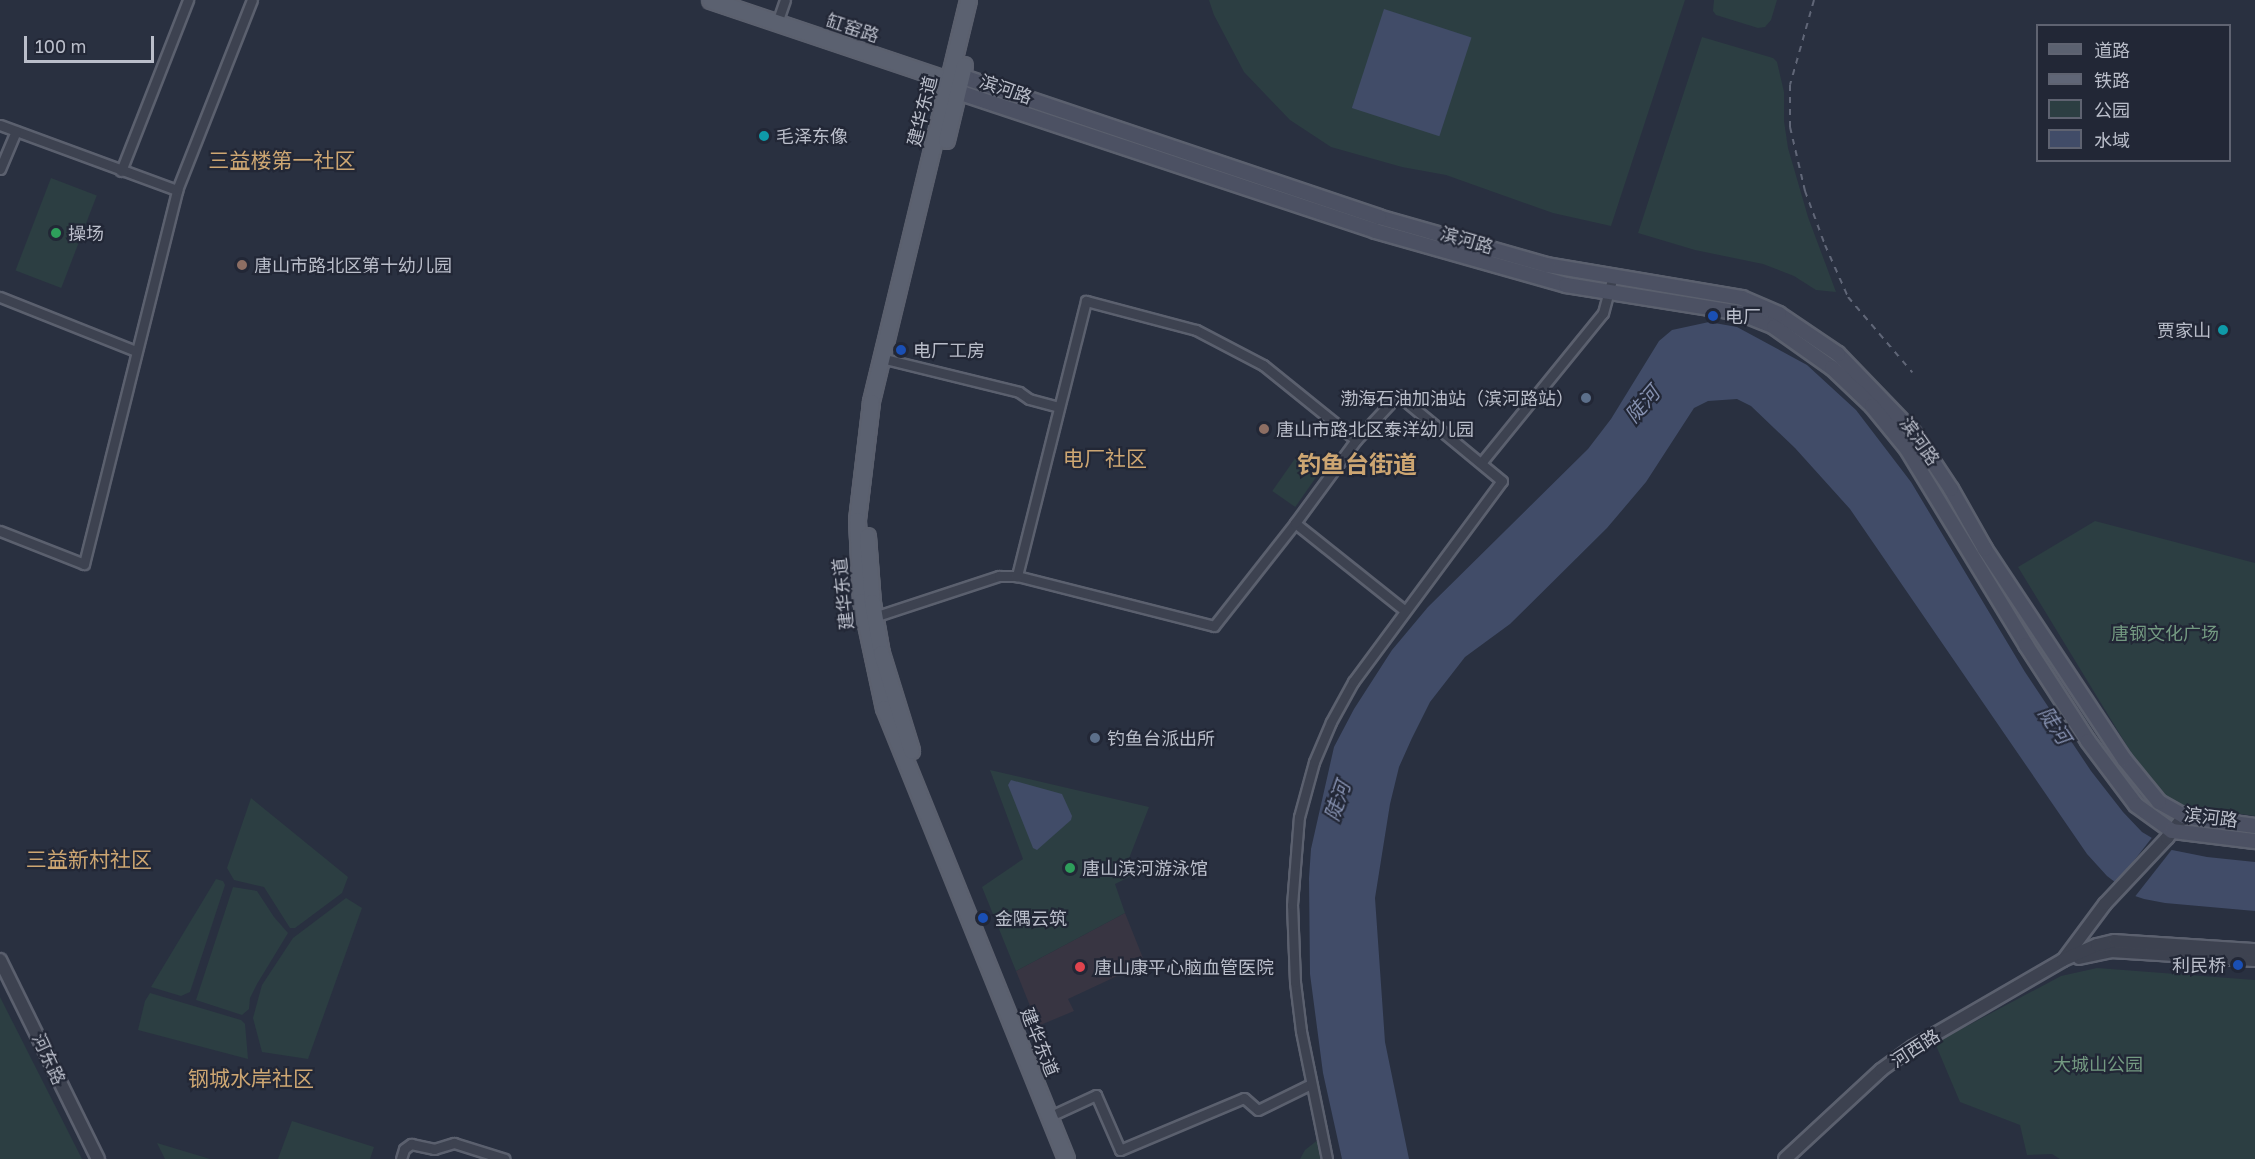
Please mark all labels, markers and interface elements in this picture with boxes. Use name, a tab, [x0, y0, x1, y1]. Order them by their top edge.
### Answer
street label: 缸窑路	[824, 9, 882, 47]
scale bar	[27, 24, 158, 62]
legend	[2036, 24, 2231, 162]
text: 100 m	[35, 35, 86, 57]
text: 道路	[2094, 39, 2130, 61]
text: 铁路	[2094, 69, 2130, 91]
street label: 滨河路	[977, 70, 1035, 108]
street label: 建华东道	[903, 73, 941, 149]
text: 公园	[2094, 99, 2130, 121]
place label: 毛泽东像	[776, 125, 848, 147]
marker: 毛泽东像	[757, 129, 771, 143]
text: 水域	[2094, 129, 2130, 151]
district label: 三益楼第一社区	[209, 147, 355, 173]
place label: 操场	[68, 222, 104, 244]
street label: 滨河路	[1438, 222, 1496, 258]
marker: 操场	[49, 226, 63, 240]
place label: 唐山市路北区第十幼儿园	[254, 254, 452, 276]
marker: 唐山市路北区第十幼儿园	[235, 258, 249, 272]
place label: 电厂	[1725, 305, 1761, 327]
marker: 电厂	[1706, 309, 1720, 323]
place label: 贾家山	[2157, 319, 2211, 341]
marker: 贾家山	[2216, 323, 2230, 337]
place label: 电厂工房	[913, 339, 985, 361]
marker: 电厂工房	[894, 343, 908, 357]
water label: 陡河	[1620, 381, 1664, 427]
place label: 渤海石油加油站（滨河路站）	[1340, 387, 1574, 409]
marker: 渤海石油加油站（滨河路站）	[1579, 391, 1593, 405]
street label: 滨河路	[1896, 413, 1944, 469]
place label: 唐山市路北区泰洋幼儿园	[1276, 418, 1474, 440]
marker: 唐山市路北区泰洋幼儿园	[1257, 422, 1271, 436]
district label: 电厂社区	[1063, 445, 1147, 471]
district label: 钓鱼台街道	[1297, 450, 1417, 478]
street label: 建华东道	[828, 557, 858, 631]
park label: 唐钢文化广场	[2111, 622, 2219, 644]
water label: 陡河	[2034, 702, 2076, 748]
place label: 钓鱼台派出所	[1107, 727, 1215, 749]
marker: 钓鱼台派出所	[1088, 731, 1102, 745]
water label: 陡河	[1319, 778, 1355, 824]
street label: 滨河路	[2183, 803, 2239, 831]
district label: 三益新村社区	[26, 846, 152, 872]
place label: 唐山滨河游泳馆	[1082, 857, 1208, 879]
marker: 唐山滨河游泳馆	[1063, 861, 1077, 875]
place label: 金隅云筑	[995, 907, 1067, 929]
marker: 金隅云筑	[976, 911, 990, 925]
place label: 利民桥	[2172, 954, 2226, 976]
place label: 唐山康平心脑血管医院	[1094, 956, 1274, 978]
marker: 唐山康平心脑血管医院	[1071, 958, 1089, 976]
marker: 利民桥	[2231, 958, 2245, 972]
street label: 建华东道	[1017, 1005, 1063, 1079]
street label: 河西路	[1886, 1024, 1944, 1072]
street label: 河东路	[28, 1030, 70, 1088]
park label: 大城山公园	[2053, 1053, 2143, 1075]
district label: 钢城水岸社区	[188, 1065, 314, 1091]

